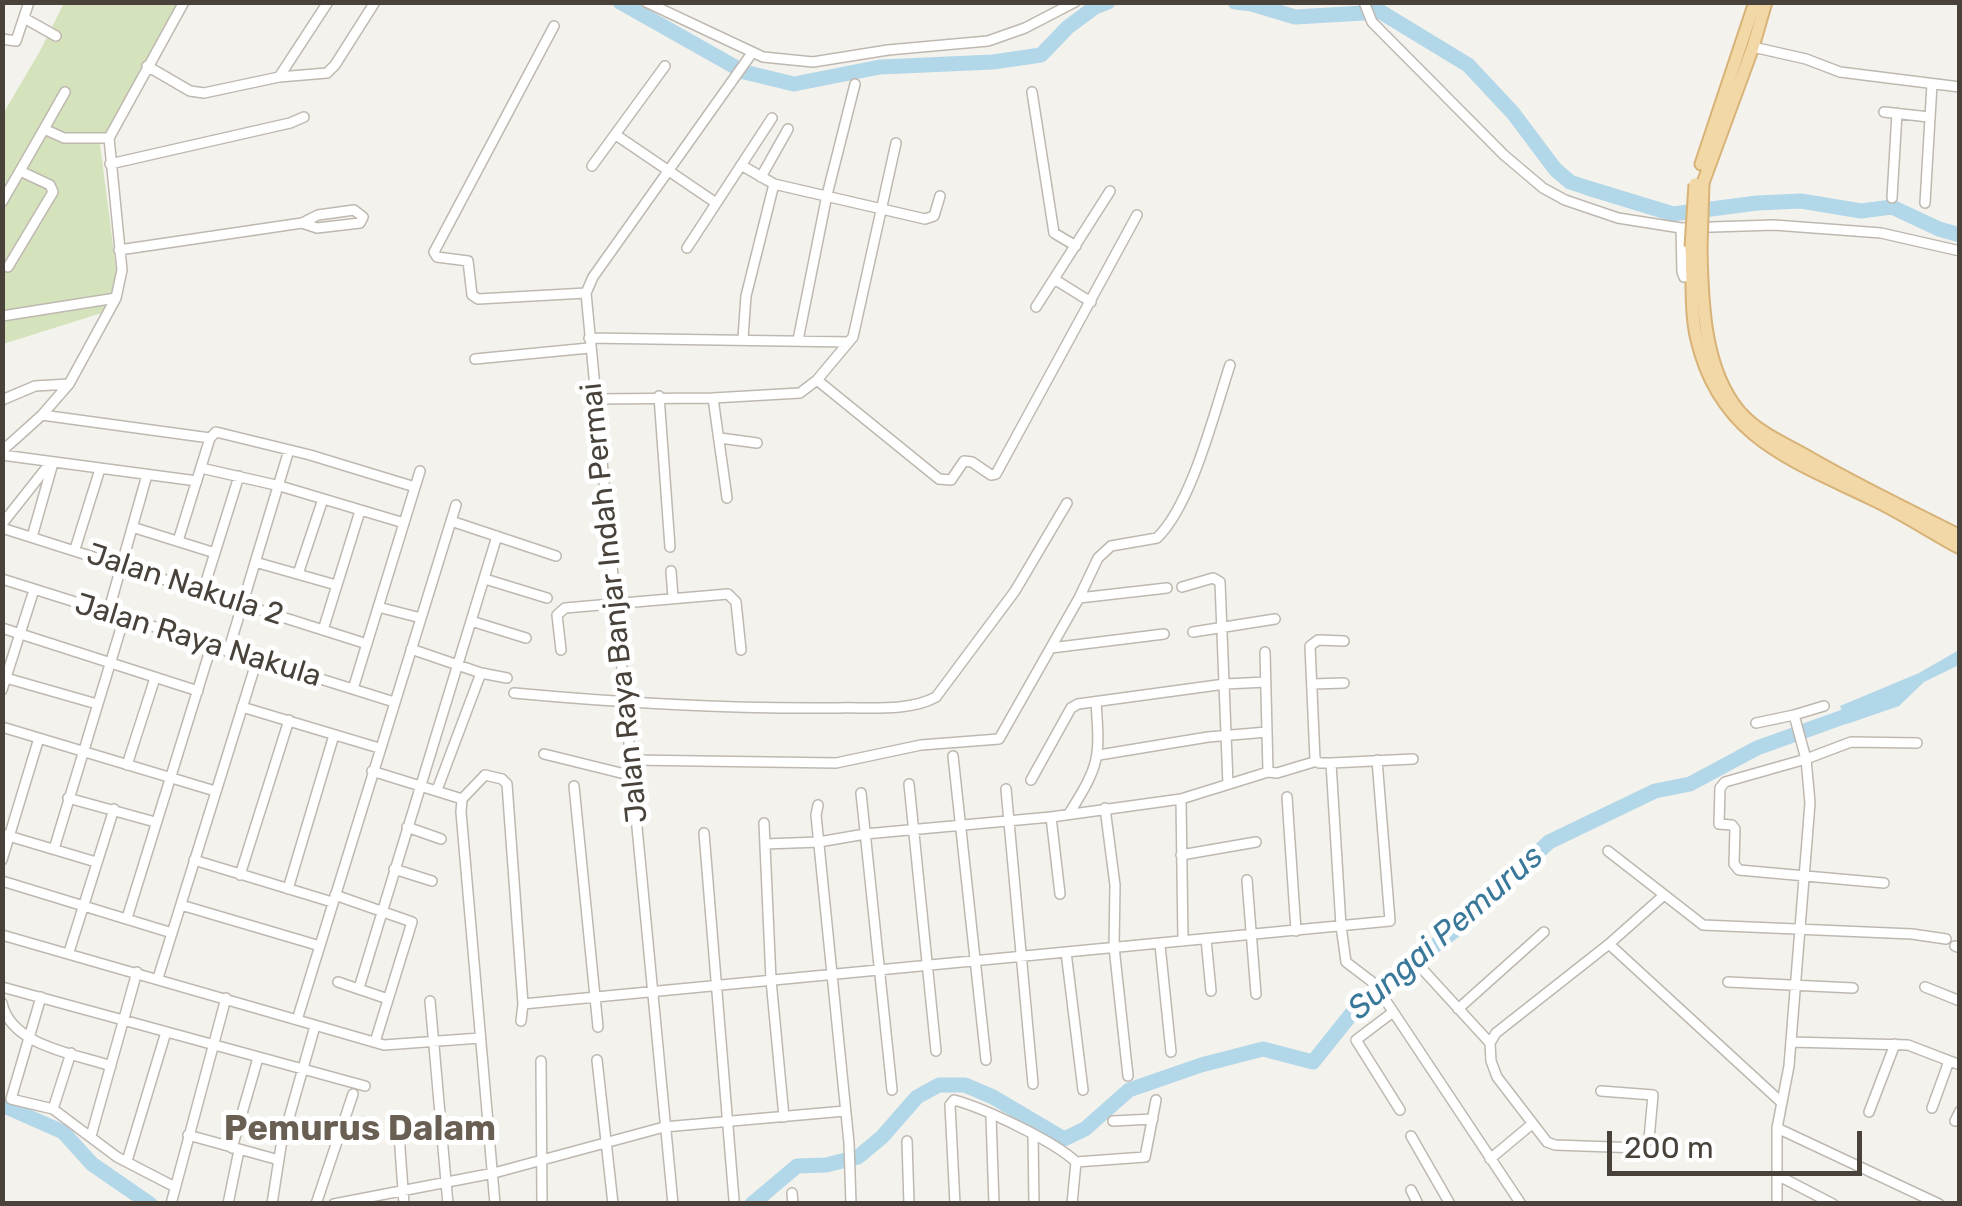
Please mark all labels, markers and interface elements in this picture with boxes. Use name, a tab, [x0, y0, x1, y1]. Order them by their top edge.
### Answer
street label: Jalan Raya Banjar Indah Permai	[574, 381, 656, 825]
street label: Jalan Nakula 2	[82, 536, 288, 634]
street label: Jalan Raya Nakula	[71, 586, 325, 696]
water label: Sungai Pemurus	[1341, 838, 1551, 1028]
district label: Pemurus Dalam	[224, 1109, 496, 1151]
scale bar	[1612, 1111, 1867, 1173]
text: 200 m	[1624, 1130, 1714, 1166]

